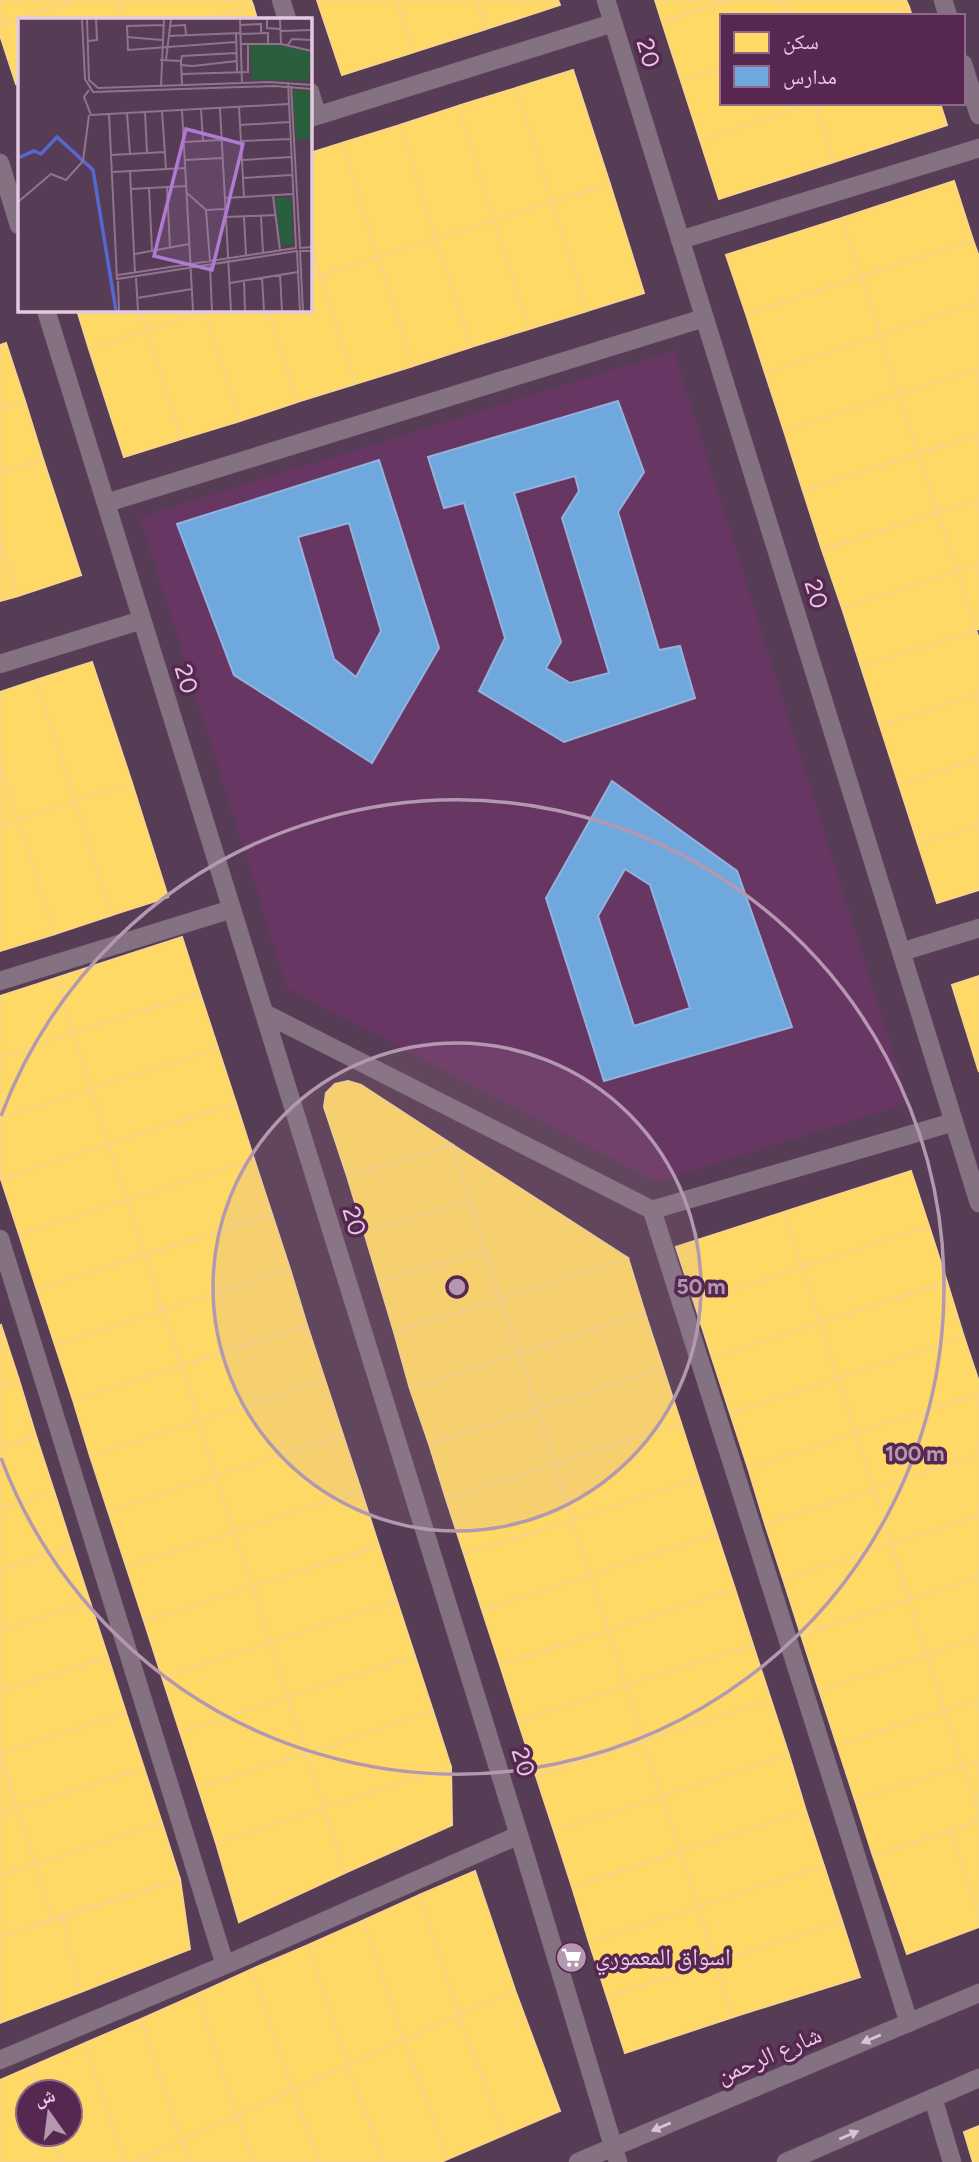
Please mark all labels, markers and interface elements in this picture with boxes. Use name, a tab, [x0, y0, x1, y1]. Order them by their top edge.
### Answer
legend	[720, 14, 965, 105]
inset map	[18, 18, 312, 312]
text: سكن	[783, 29, 819, 55]
street label: 20	[630, 35, 667, 71]
text: مدارس	[783, 64, 837, 90]
street label: 20	[798, 576, 835, 612]
street label: 20	[168, 661, 205, 697]
street label: 20	[336, 1203, 373, 1239]
text: 50 m	[676, 1274, 726, 1299]
centre of rings	[445, 1275, 469, 1299]
text: 100 m	[885, 1441, 945, 1466]
street label: 20	[505, 1744, 542, 1780]
supermarket icon: اسواق المعموري	[555, 1940, 589, 1974]
place label: اسواق المعموري	[595, 1942, 731, 1976]
street label: شارع الرحمن	[712, 2019, 826, 2091]
one-way arrow	[861, 2033, 881, 2045]
north arrow	[14, 2078, 84, 2148]
text: ش	[32, 2083, 58, 2111]
one-way arrow	[651, 2121, 671, 2133]
one-way arrow	[838, 2129, 859, 2140]

